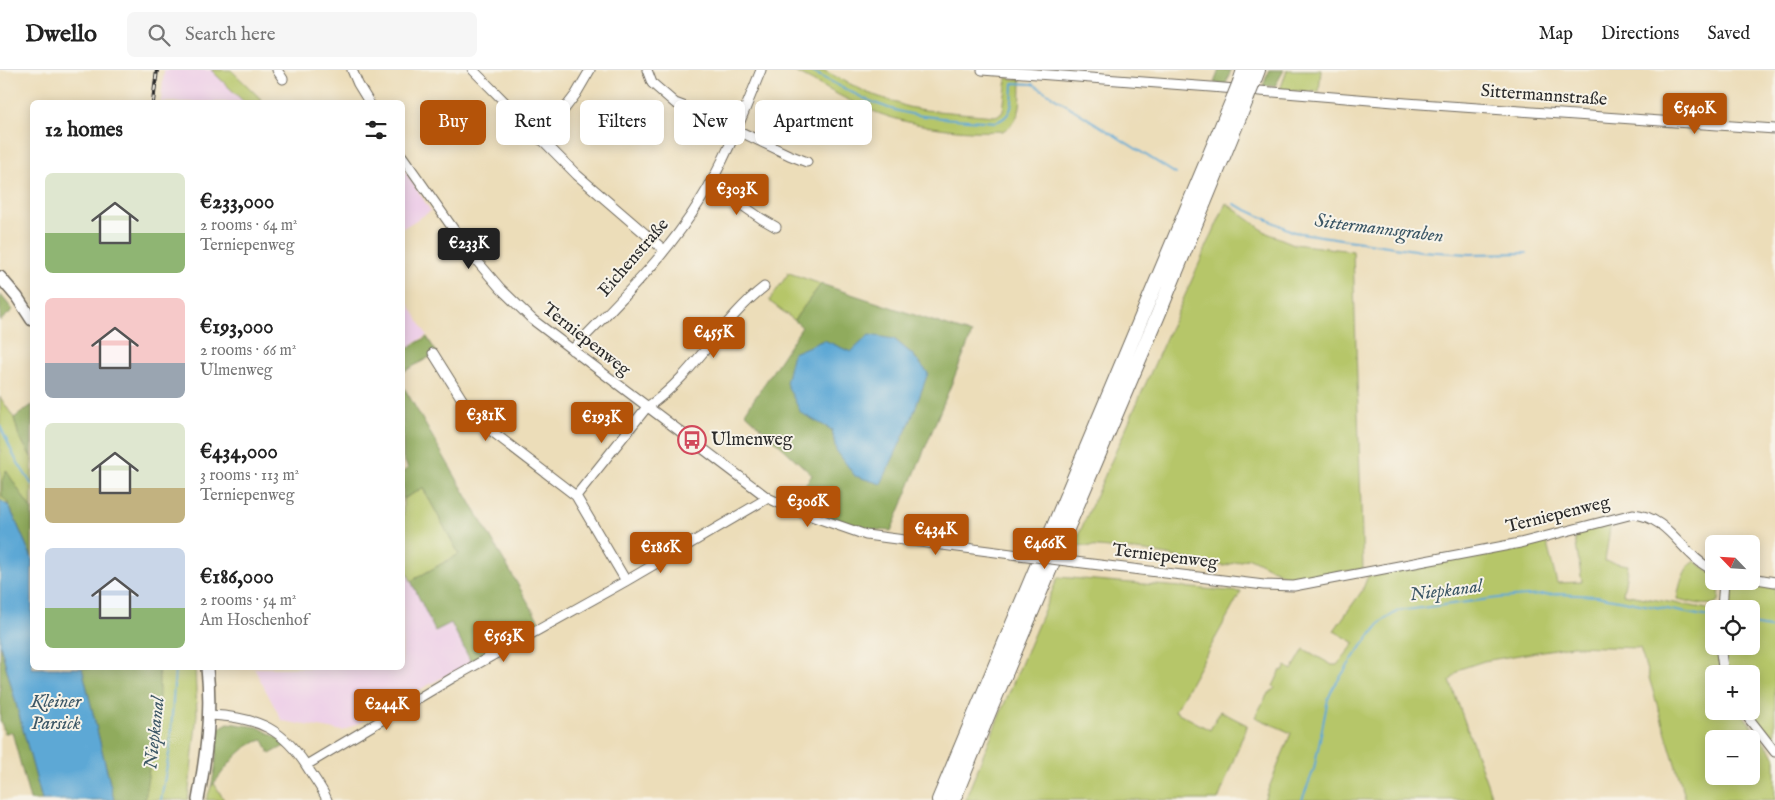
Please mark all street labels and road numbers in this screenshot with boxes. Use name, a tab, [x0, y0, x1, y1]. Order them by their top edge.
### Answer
street label: Sittermannstraße	[1480, 80, 1608, 112]
street label: Eichenstraße	[594, 214, 674, 302]
street label: Terniepenweg	[537, 298, 635, 382]
street label: Terniepenweg	[1504, 491, 1613, 539]
street label: Terniepenweg	[1111, 539, 1219, 575]

